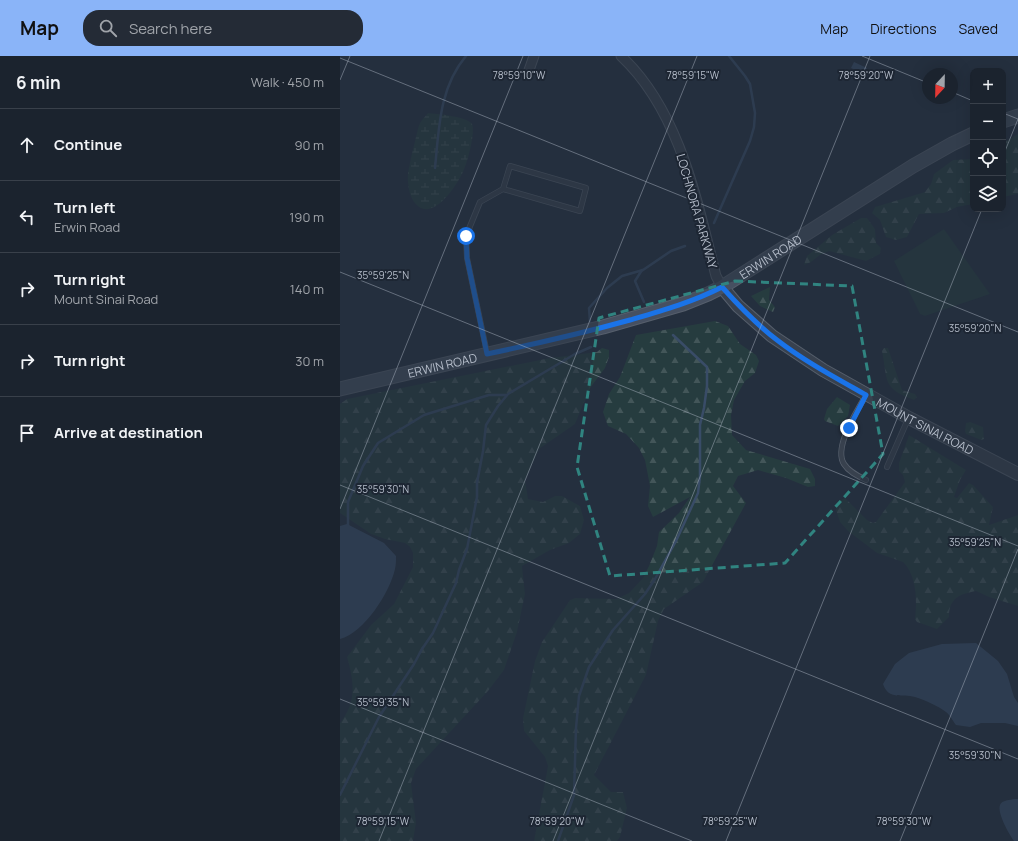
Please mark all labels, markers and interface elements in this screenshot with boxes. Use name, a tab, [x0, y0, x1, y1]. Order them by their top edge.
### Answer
search box	[83, 10, 363, 46]
text: Map	[20, 15, 59, 41]
icon: search	[97, 17, 119, 39]
text: Search here	[129, 18, 212, 39]
text: Map	[820, 19, 848, 38]
text: Directions	[870, 19, 937, 38]
text: Saved	[959, 19, 998, 38]
text: 78°59'10"W	[493, 68, 546, 82]
text: 78°59'15"W	[667, 68, 720, 82]
text: 78°59'20"W	[839, 68, 894, 82]
north arrow	[922, 68, 958, 104]
map controls	[970, 68, 1006, 212]
button: +	[970, 68, 1006, 104]
text: 6 min	[16, 71, 61, 94]
text: Walk · 450 m	[251, 73, 324, 91]
button: −	[970, 104, 1006, 140]
icon: ahead	[16, 134, 38, 156]
text: Continue	[54, 134, 122, 155]
text: 90 m	[294, 136, 324, 154]
button: locate	[970, 140, 1006, 176]
street label: LOCHNORA PARKWAY	[672, 152, 722, 271]
button: layers	[970, 176, 1006, 212]
text: Turn left	[54, 197, 116, 218]
icon: left	[16, 206, 38, 228]
text: 190 m	[289, 208, 324, 226]
text: Erwin Road	[54, 218, 120, 236]
route start	[457, 227, 475, 245]
street label: ERWIN ROAD	[736, 230, 805, 283]
text: 35°59'25"N	[357, 268, 409, 282]
text: Turn right	[54, 269, 125, 290]
icon: right	[16, 278, 38, 300]
text: 140 m	[290, 280, 324, 298]
text: Mount Sinai Road	[54, 290, 158, 308]
text: 35°59'20"N	[949, 321, 1001, 335]
street label: ERWIN ROAD	[406, 349, 479, 381]
icon: right	[16, 350, 38, 372]
text: Turn right	[54, 350, 125, 371]
text: 30 m	[295, 352, 324, 370]
street label: MOUNT SINAI ROAD	[874, 393, 977, 458]
route end	[840, 419, 858, 437]
icon: arrive	[16, 422, 38, 444]
text: Arrive at destination	[54, 422, 203, 443]
text: 35°59'30"N	[357, 482, 409, 496]
text: 35°59'25"N	[949, 535, 1001, 549]
text: 35°59'35"N	[357, 695, 409, 709]
text: 35°59'30"N	[949, 748, 1001, 762]
text: 78°59'15"W	[357, 814, 410, 828]
text: 78°59'20"W	[530, 814, 585, 828]
text: 78°59'25"W	[703, 814, 758, 828]
text: 78°59'30"W	[877, 814, 932, 828]

